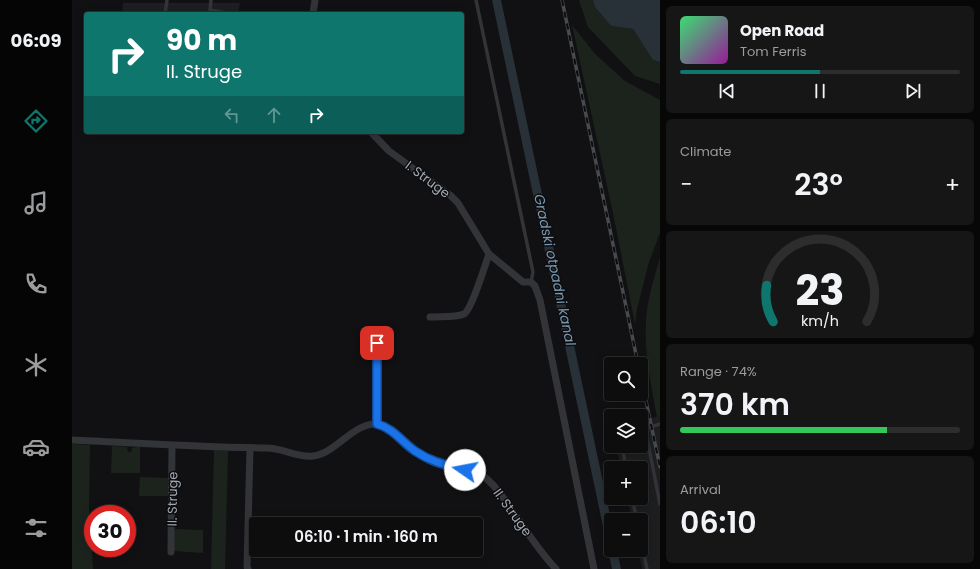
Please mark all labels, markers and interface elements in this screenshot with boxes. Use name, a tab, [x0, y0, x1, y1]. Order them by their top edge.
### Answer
text: Open Road	[740, 20, 824, 41]
text: 90 m	[166, 21, 237, 60]
text: 06:09	[10, 28, 62, 53]
icon: right	[100, 28, 152, 80]
text: Tom Ferris	[740, 42, 807, 61]
text: II. Struge	[166, 59, 242, 84]
icon: previous	[716, 80, 738, 102]
icon: pause	[809, 80, 831, 102]
icon: next	[902, 80, 924, 102]
icon: left	[221, 104, 243, 126]
icon: ahead	[263, 104, 285, 126]
icon: right	[305, 104, 327, 126]
icon: directions	[22, 107, 50, 135]
text: Climate	[680, 142, 731, 161]
street label: I. Struge	[401, 156, 454, 203]
text: 23°	[794, 163, 843, 206]
text: −	[680, 169, 692, 200]
text: +	[945, 169, 960, 200]
icon: music	[22, 189, 50, 217]
water label: Gradski otpadni kanal	[529, 192, 581, 348]
text: 23	[796, 261, 844, 320]
icon: phone	[22, 270, 50, 298]
text: km/h	[801, 311, 839, 331]
pin	[360, 326, 394, 360]
icon: arrive	[366, 332, 388, 354]
icon: climate	[22, 351, 50, 379]
map controls	[604, 357, 648, 557]
button: search	[604, 357, 648, 401]
text: Range · 74%	[680, 362, 757, 381]
text: 370 km	[680, 383, 790, 426]
button: layers	[604, 409, 648, 453]
icon: car	[22, 433, 50, 461]
position arrow	[444, 449, 486, 491]
button: +	[604, 461, 648, 505]
street label: II. Struge	[163, 471, 182, 527]
text: Arrival	[680, 480, 721, 499]
street label: II. Struge	[489, 484, 536, 540]
text: 06:10	[680, 501, 757, 544]
speed limit sign: 30	[84, 505, 136, 557]
button: −	[604, 513, 648, 557]
icon: filters	[22, 514, 50, 542]
text: 06:10 · 1 min · 160 m	[294, 526, 438, 547]

